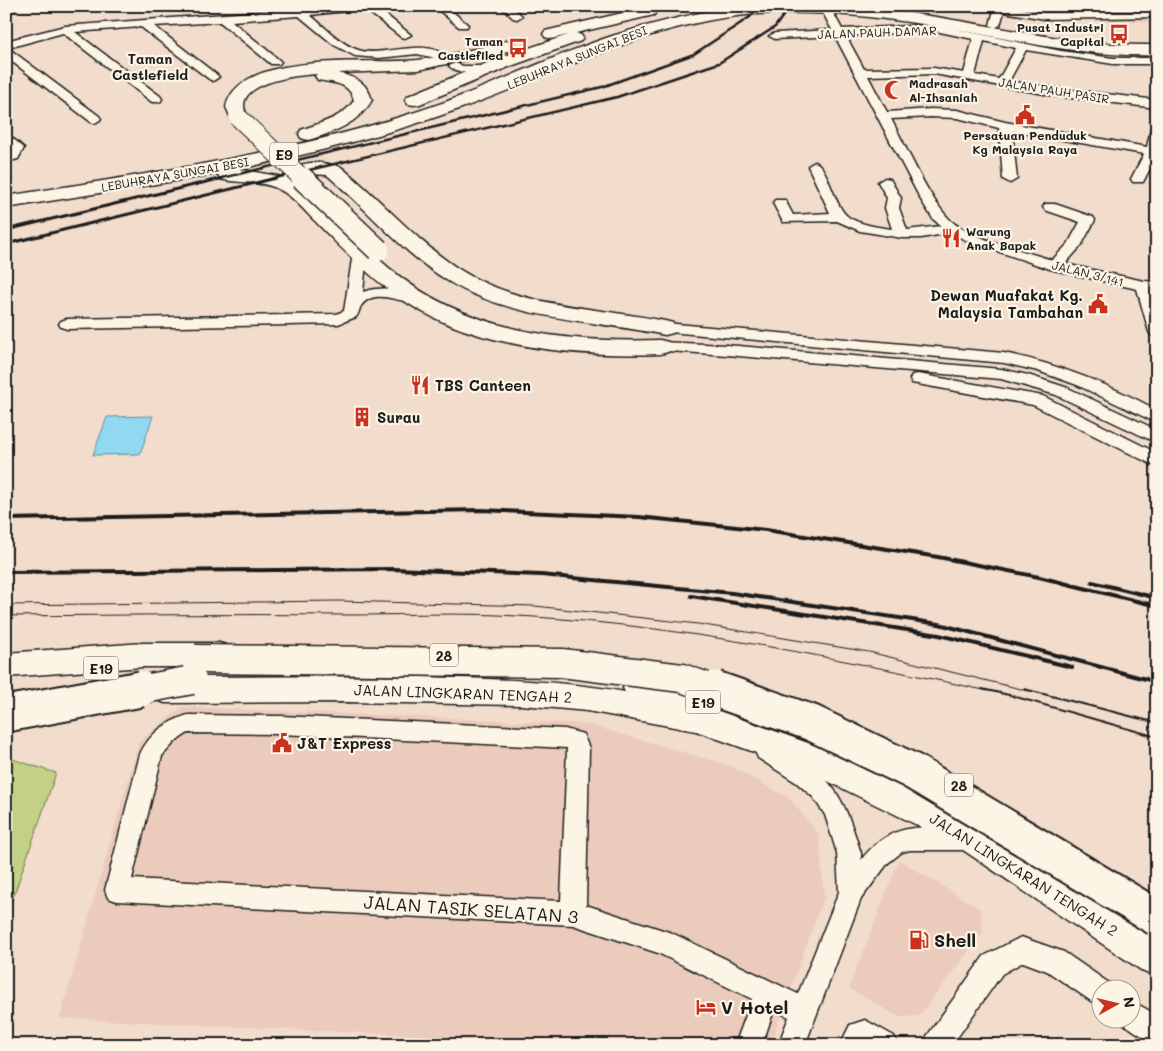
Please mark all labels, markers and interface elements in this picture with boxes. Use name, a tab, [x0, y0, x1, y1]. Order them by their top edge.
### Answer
place label: Pusat Industri Capital	[1017, 19, 1104, 49]
street label: LEBUHRAYA SUNGAI BESI	[505, 22, 649, 92]
street label: JALAN PAUH DAMAR	[817, 22, 937, 42]
bus stop icon: Pusat Industri Capital	[1108, 23, 1130, 45]
place label: Taman Castlefiled	[438, 33, 503, 63]
bus stop icon: Taman Castlefiled	[507, 37, 529, 59]
district label: Taman Castlefield	[112, 49, 188, 84]
street label: JALAN PAUH PASIR	[998, 73, 1110, 107]
place label: Madrasah Al-Ihsaniah	[909, 75, 977, 105]
mosque icon: Madrasah Al-Ihsaniah	[883, 79, 905, 101]
public building icon: Persatuan Penduduk Kg Malaysia Raya	[1014, 104, 1036, 126]
place label: Persatuan Penduduk Kg Malaysia Raya	[963, 127, 1087, 157]
road number: E9	[270, 142, 298, 166]
street label: LEBUHRAYA SUNGAI BESI	[100, 153, 250, 195]
place label: Warung Anak Bapak	[966, 223, 1036, 253]
restaurant icon: Warung Anak Bapak	[940, 227, 962, 249]
street label: JALAN 3/141	[1050, 256, 1126, 290]
place label: Dewan Muafakat Kg. Malaysia Tambahan	[930, 285, 1083, 322]
public building icon: Dewan Muafakat Kg. Malaysia Tambahan	[1087, 293, 1109, 315]
restaurant icon: TBS Canteen	[409, 374, 431, 396]
place label: TBS Canteen	[435, 375, 531, 395]
building icon: Surau	[351, 406, 373, 428]
place label: Surau	[377, 407, 421, 427]
road number: 28	[430, 644, 458, 666]
road number: E19	[84, 656, 118, 680]
street label: JALAN LINGKARAN TENGAH 2	[354, 679, 572, 707]
road number: E19	[686, 690, 720, 714]
public building icon: J&T Express	[271, 732, 293, 754]
place label: J&T Express	[297, 733, 391, 753]
road number: 28	[945, 774, 973, 796]
street label: JALAN LINGKARAN TENGAH 2	[926, 808, 1122, 940]
street label: JALAN TASIK SELATAN 3	[363, 890, 579, 928]
place label: Shell	[934, 928, 976, 952]
fuel station icon: Shell	[908, 929, 930, 951]
north arrow	[1090, 978, 1140, 1028]
place label: V Hotel	[721, 995, 788, 1019]
hotel icon: V Hotel	[695, 996, 717, 1018]
text: N	[1119, 996, 1140, 1009]

